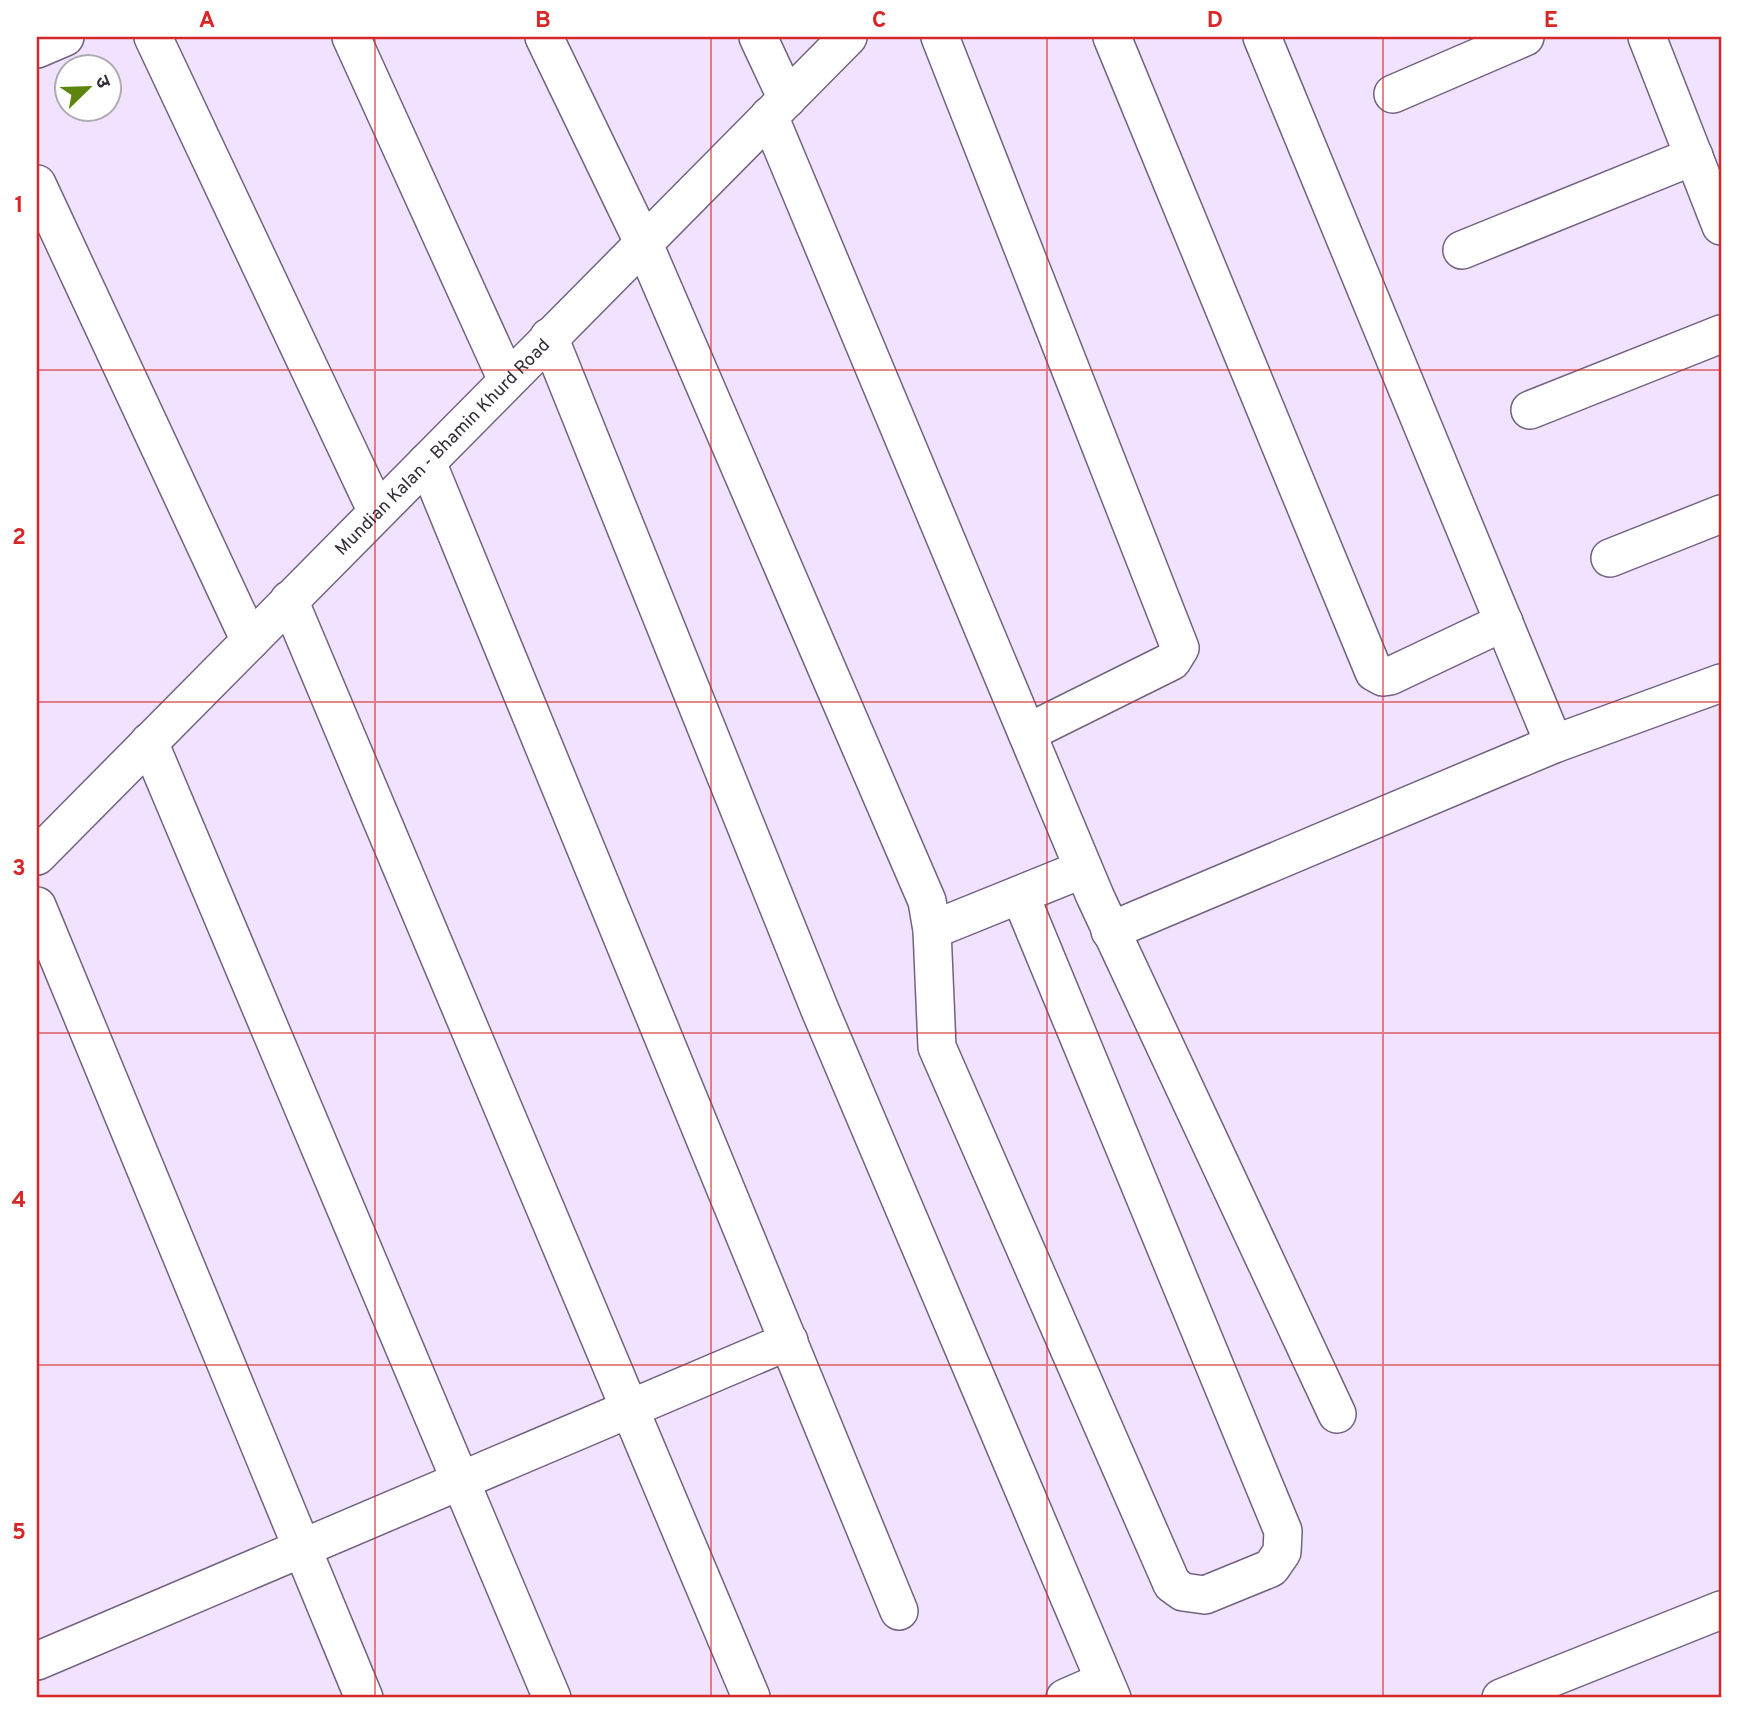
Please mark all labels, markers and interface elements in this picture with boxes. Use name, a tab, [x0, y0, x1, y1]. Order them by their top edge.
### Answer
text: A	[199, 7, 215, 36]
text: B	[535, 7, 551, 36]
text: C	[872, 7, 886, 36]
text: D	[1207, 7, 1223, 36]
text: E	[1544, 7, 1558, 36]
north arrow	[52, 52, 122, 122]
text: उ	[89, 72, 115, 93]
text: 1	[14, 192, 24, 221]
street label: Mundian Kalan - Bhamin Khurd Road	[331, 334, 556, 561]
text: 2	[12, 524, 26, 553]
text: 3	[12, 855, 26, 884]
text: 4	[12, 1187, 26, 1216]
text: 5	[12, 1519, 26, 1548]

